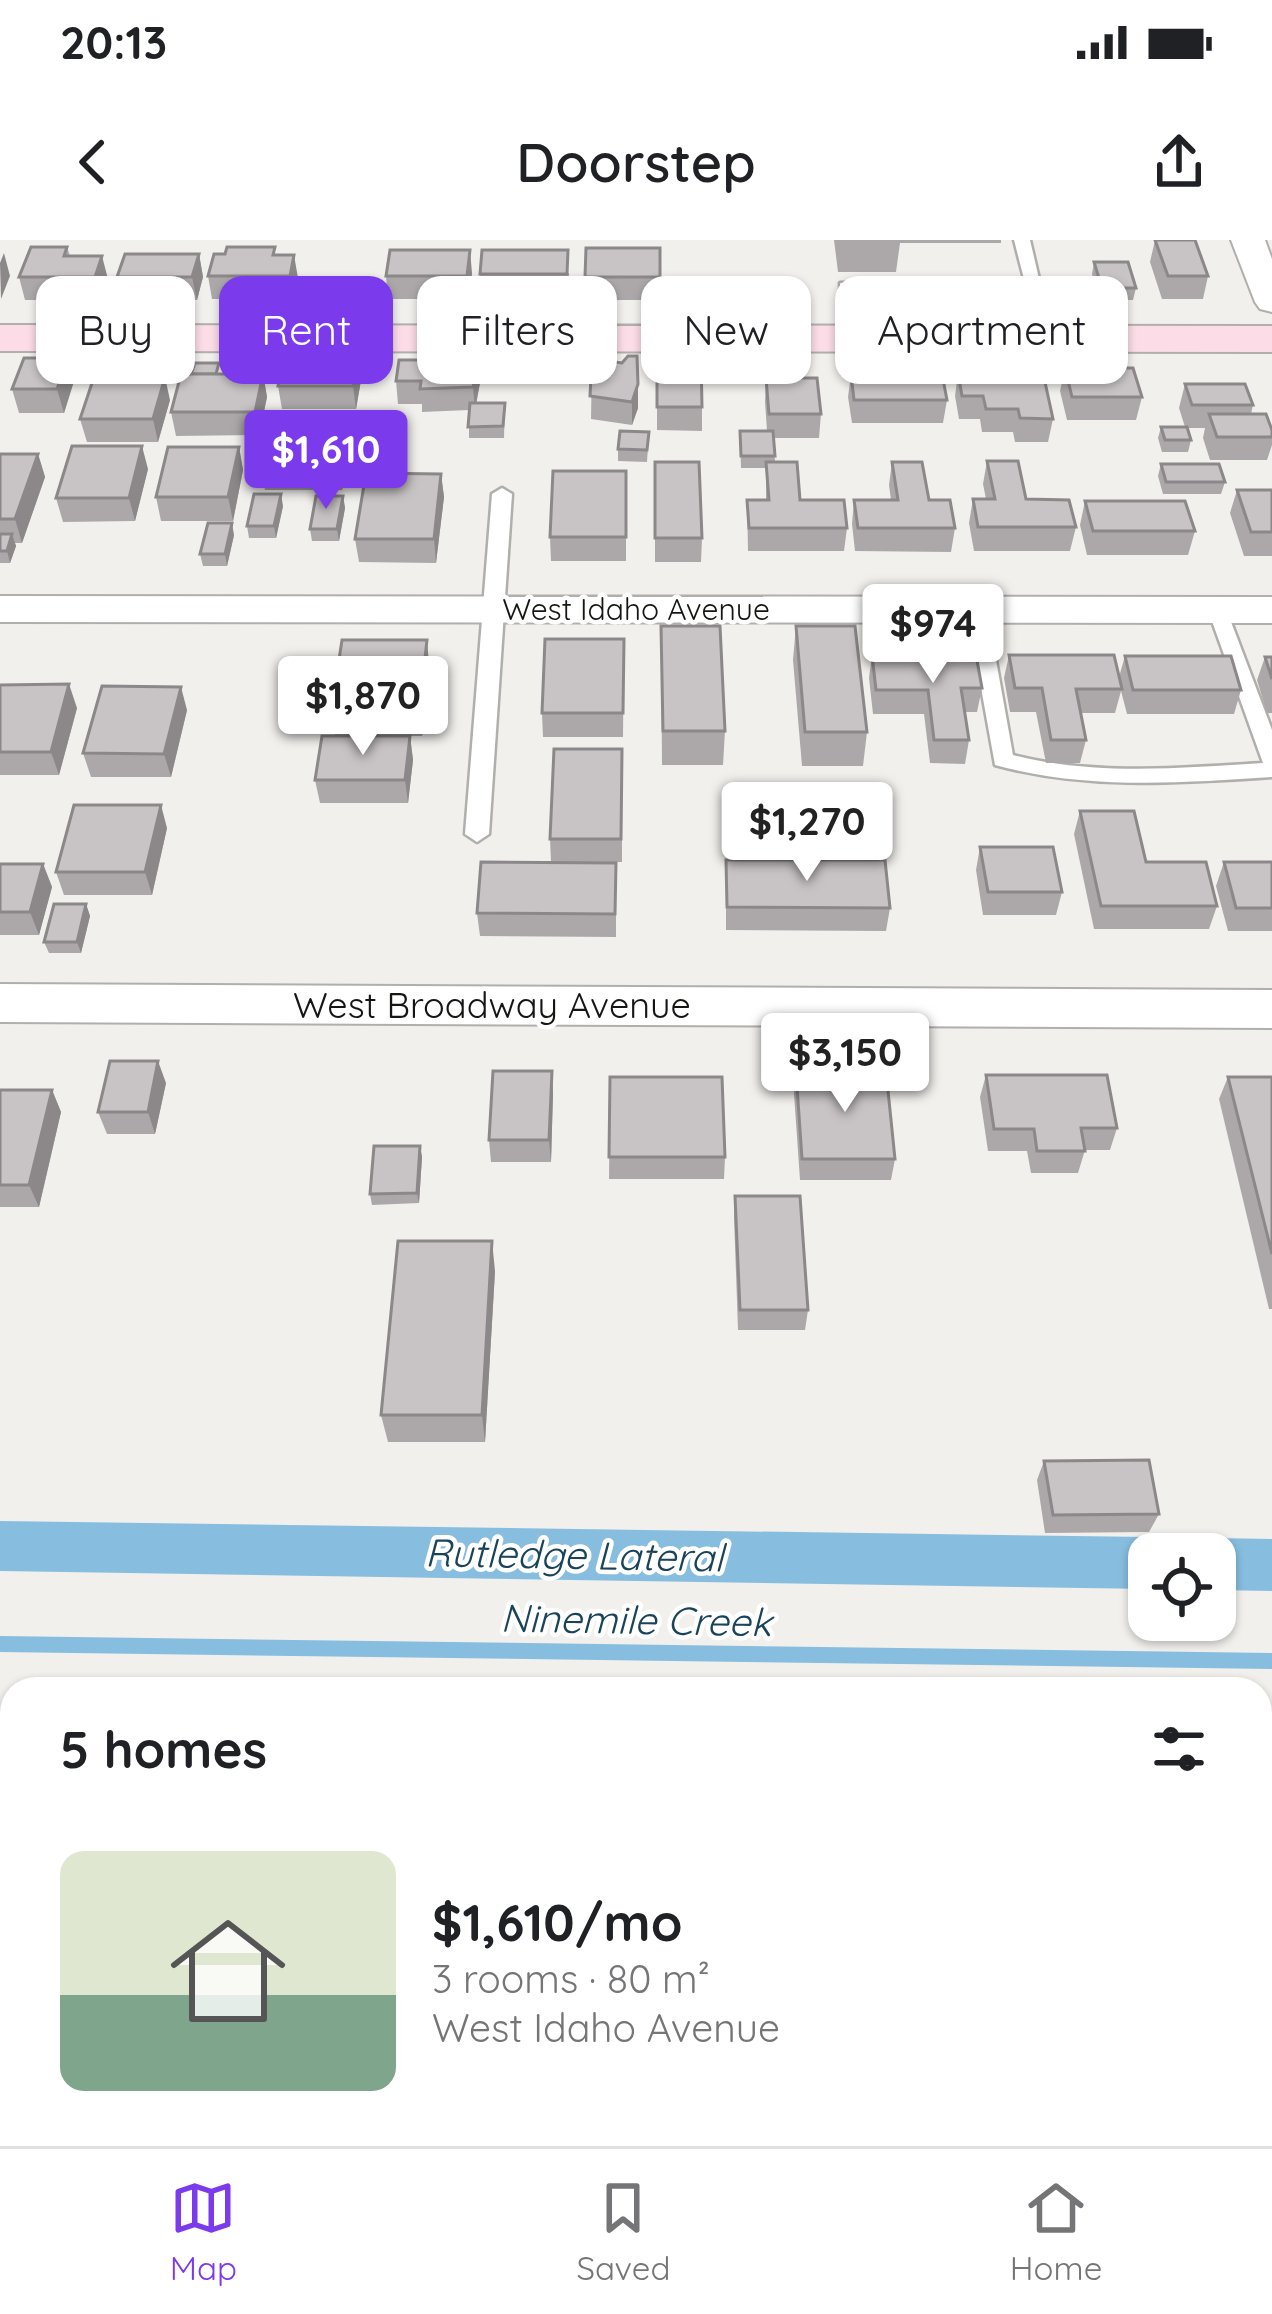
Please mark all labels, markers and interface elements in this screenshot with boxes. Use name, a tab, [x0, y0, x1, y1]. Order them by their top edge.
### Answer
text: 20:13	[60, 14, 167, 70]
text: Doorstep	[516, 128, 756, 196]
icon: back	[60, 129, 126, 195]
icon: share	[1146, 129, 1212, 195]
chip: Buy	[36, 276, 195, 384]
chip: Rent	[219, 276, 393, 384]
chip: Filters	[417, 276, 617, 384]
chip: New	[641, 276, 811, 384]
chip: Apartment	[835, 276, 1128, 384]
pin: $1,610	[228, 410, 424, 512]
text: $1,610	[271, 424, 381, 473]
pin: $974	[862, 584, 1004, 686]
street label: West Idaho Avenue	[502, 590, 770, 628]
text: $974	[889, 598, 977, 647]
pin: $1,870	[265, 656, 461, 758]
text: $1,870	[305, 670, 421, 719]
pin: $1,270	[709, 782, 905, 884]
text: $1,270	[749, 796, 865, 845]
street label: West Broadway Avenue	[293, 982, 691, 1027]
pin: $3,150	[747, 1013, 943, 1115]
text: $3,150	[788, 1027, 902, 1076]
water label: Rutledge Lateral	[424, 1527, 728, 1582]
map controls	[1128, 1533, 1236, 1641]
button: locate	[1128, 1533, 1236, 1641]
water label: Ninemile Creek	[500, 1593, 775, 1646]
icon: filters	[1146, 1716, 1212, 1782]
text: 5 homes	[60, 1717, 267, 1781]
text: $1,610/mo	[432, 1890, 682, 1954]
icon: home	[156, 1899, 300, 2043]
text: 3 rooms · 80 m²	[432, 1954, 710, 2003]
text: West Idaho Avenue	[432, 2003, 780, 2052]
tab: Map	[170, 2175, 237, 2288]
tab: Saved	[576, 2175, 670, 2288]
tab: Home	[1010, 2175, 1102, 2288]

